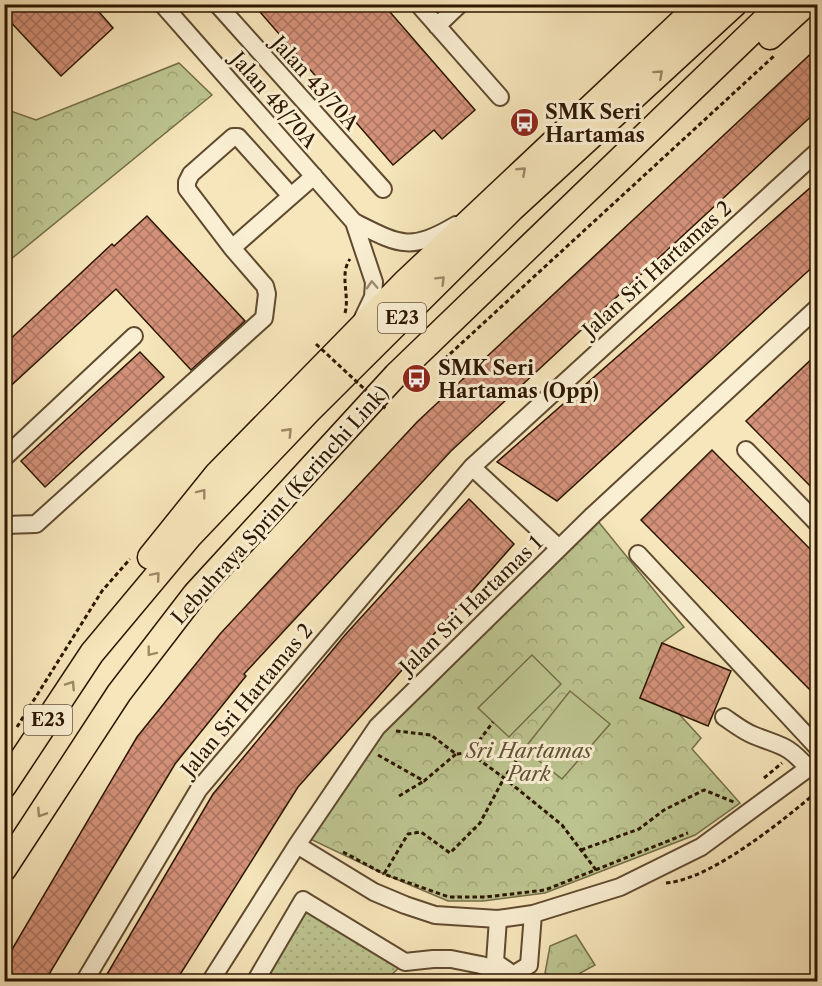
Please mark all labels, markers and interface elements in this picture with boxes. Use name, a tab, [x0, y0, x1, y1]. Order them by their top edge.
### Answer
street label: Jalan 43/70A	[264, 29, 364, 136]
street label: Jalan 48/70A	[224, 45, 323, 154]
one-way arrow	[652, 70, 663, 81]
place label: SMK Seri Hartamas	[545, 100, 645, 147]
bus stop icon: SMK Seri Hartamas	[508, 107, 540, 139]
one-way arrow	[516, 167, 526, 178]
street label: Jalan Sri Hartamas 2	[575, 196, 736, 344]
one-way arrow	[433, 276, 444, 287]
one-way arrow	[366, 280, 379, 289]
road number: E23	[378, 303, 426, 333]
place label: SMK Seri Hartamas (Opp)	[438, 356, 599, 403]
bus stop icon: SMK Seri Hartamas (Opp)	[401, 363, 433, 395]
street label: Lebuhraya Sprint (Kerinchi Link)	[166, 381, 394, 629]
one-way arrow	[281, 429, 292, 439]
one-way arrow	[195, 489, 206, 500]
street label: Jalan Sri Hartamas 1	[393, 530, 548, 681]
one-way arrow	[149, 572, 160, 583]
street label: Jalan Sri Hartamas 2	[174, 619, 318, 783]
one-way arrow	[148, 645, 159, 656]
one-way arrow	[64, 681, 76, 691]
road number: E23	[24, 705, 72, 735]
park label: Sri Hartamas Park	[465, 739, 592, 786]
one-way arrow	[37, 807, 49, 817]

